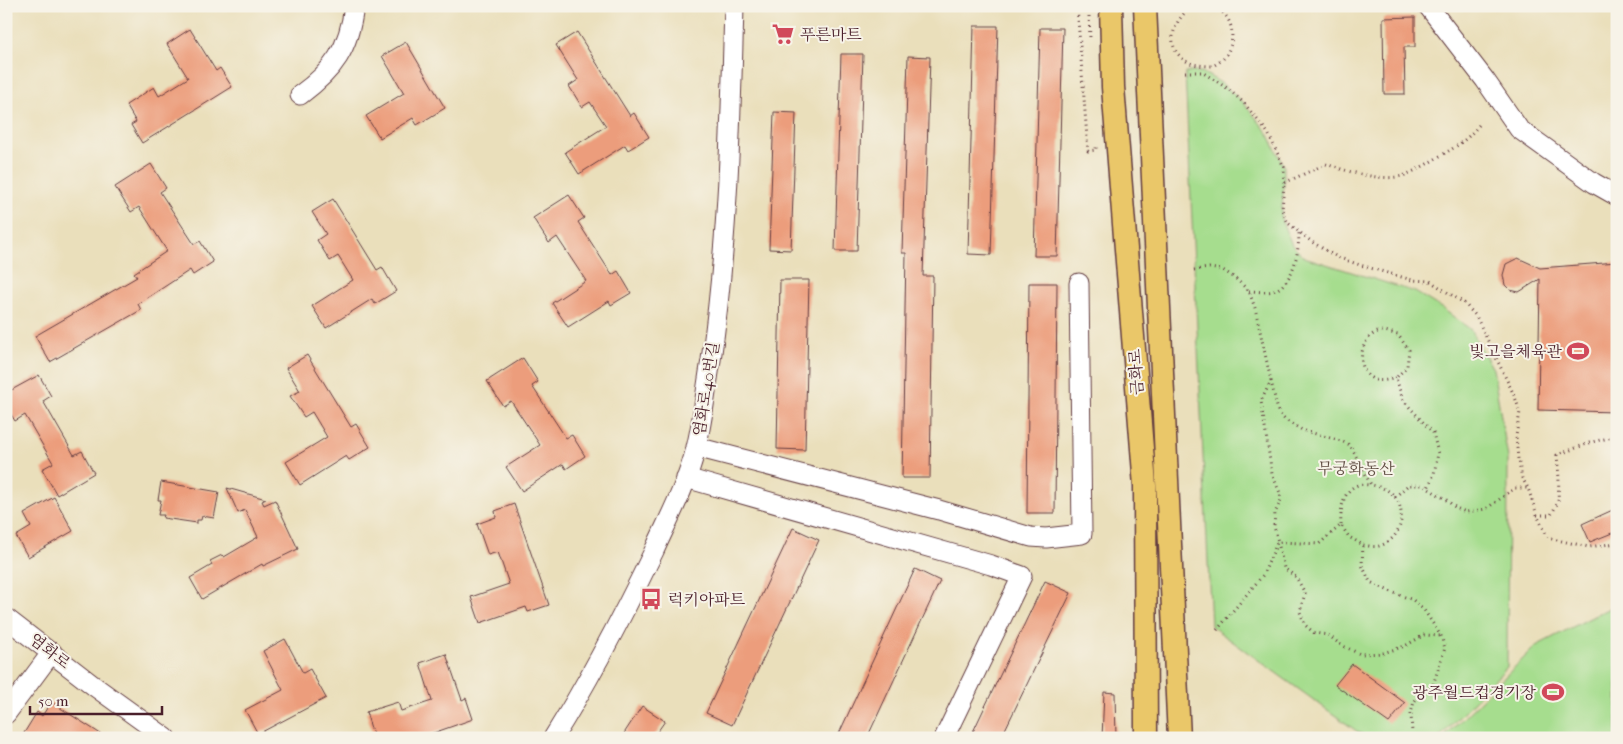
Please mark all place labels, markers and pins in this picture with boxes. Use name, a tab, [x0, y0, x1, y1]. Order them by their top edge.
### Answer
supermarket icon: 푸른마트	[770, 21, 796, 47]
place label: 푸른마트	[800, 25, 862, 44]
sports icon: 빛고을체육관	[1565, 338, 1591, 364]
place label: 빛고을체육관	[1469, 342, 1563, 361]
bus stop icon: 럭키아파트	[638, 586, 664, 612]
place label: 럭키아파트	[668, 590, 746, 609]
sports icon: 광주월드컵경기장	[1540, 679, 1566, 705]
place label: 광주월드컵경기장	[1412, 683, 1537, 702]

